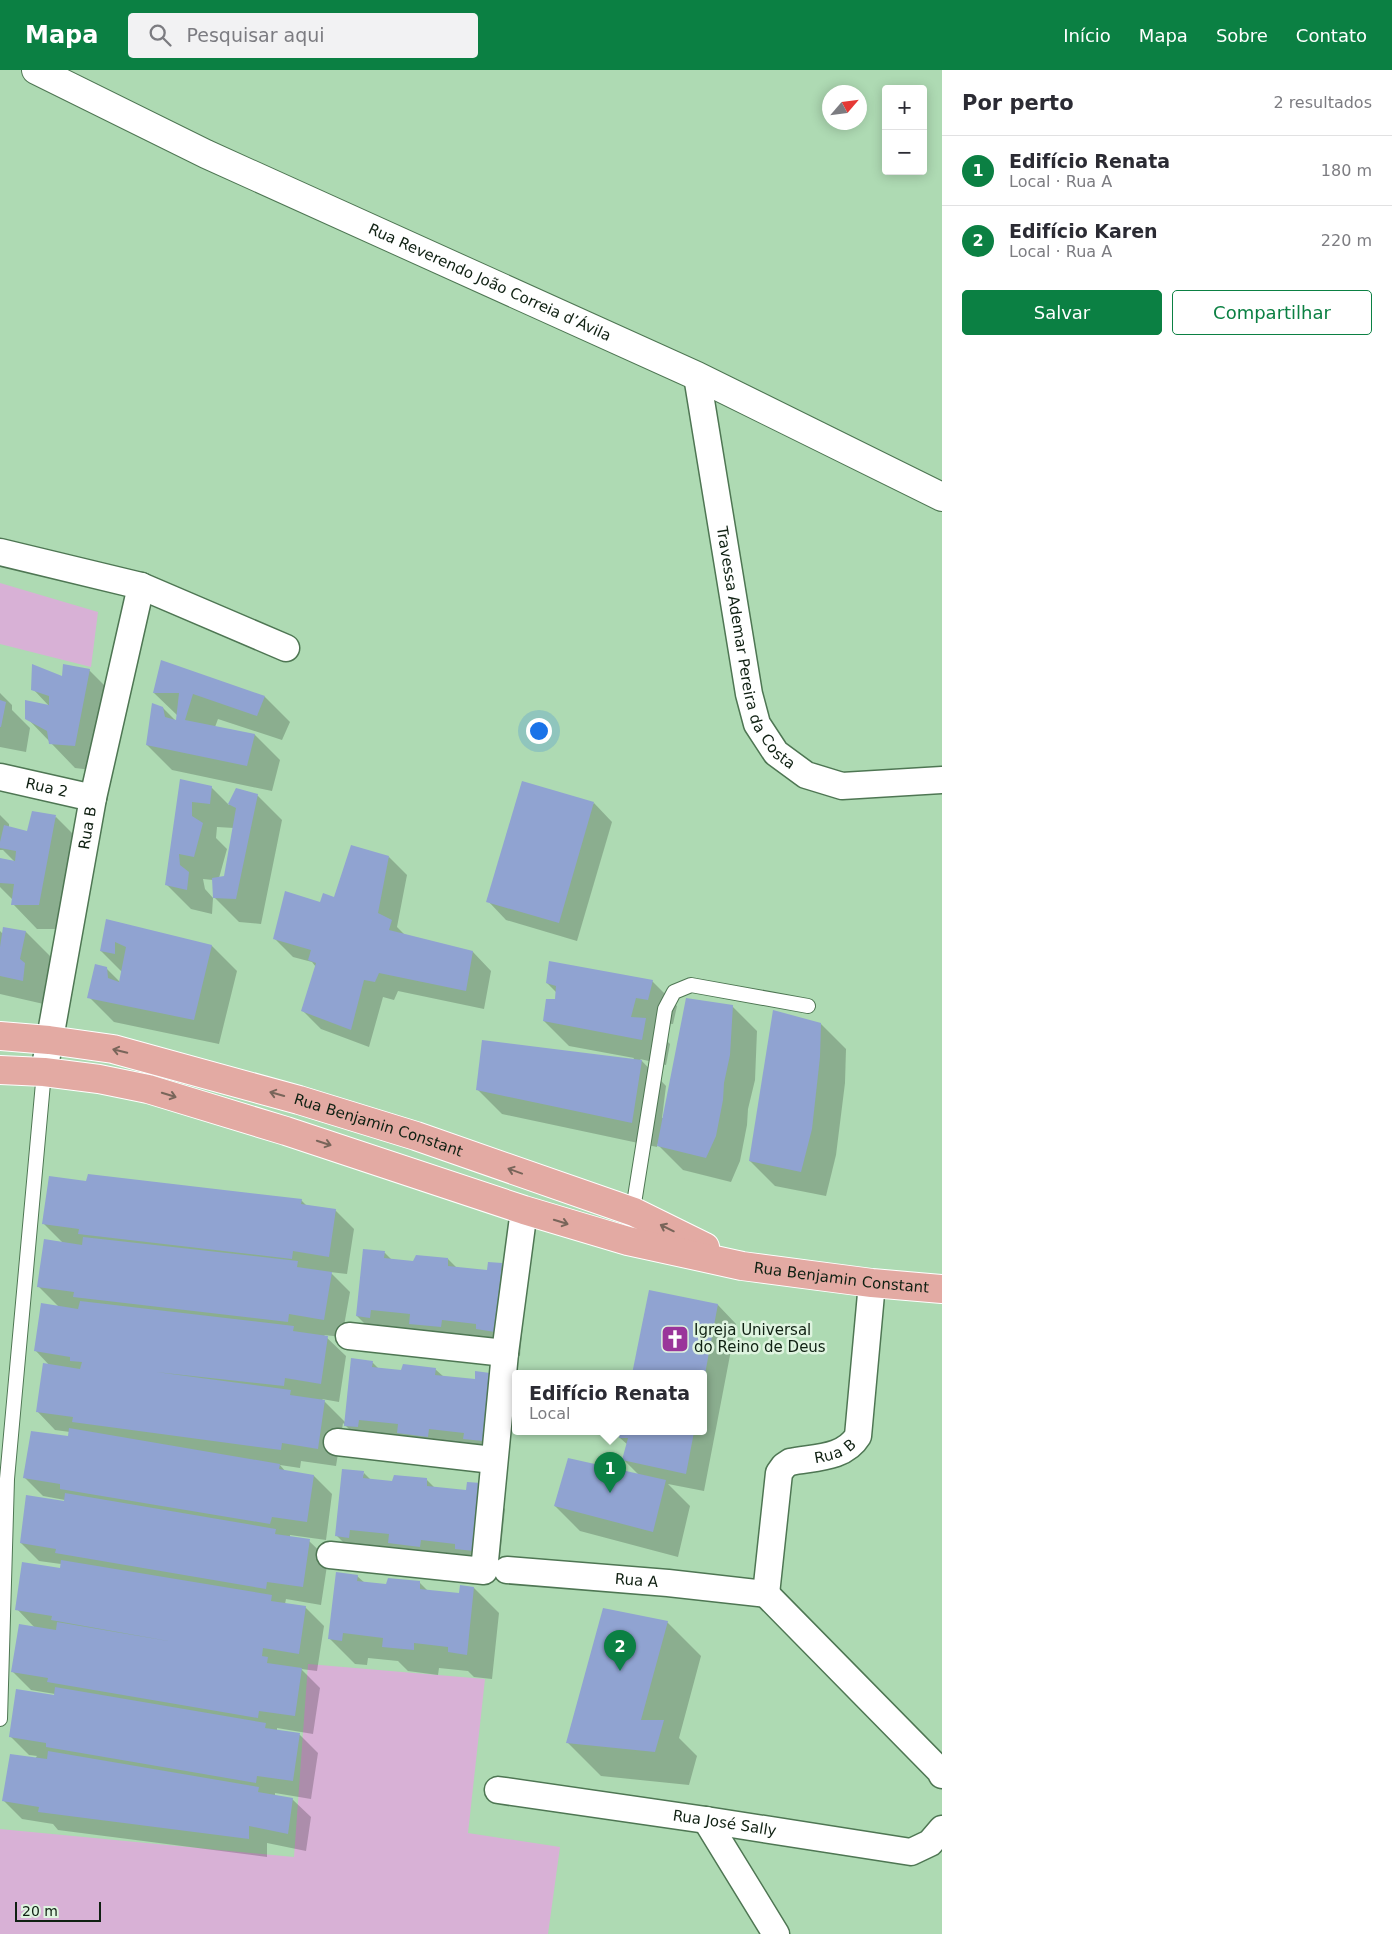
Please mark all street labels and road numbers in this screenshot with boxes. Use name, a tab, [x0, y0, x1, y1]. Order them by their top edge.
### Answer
street label: Rua Reverendo João Correia d’Ávila	[366, 220, 614, 345]
street label: Travessa Ademar Pereira da Costa	[713, 524, 799, 773]
street label: Rua 2	[24, 774, 70, 801]
street label: Rua B	[75, 805, 100, 851]
street label: Rua Benjamin Constant	[292, 1090, 465, 1161]
street label: Rua Benjamin Constant	[753, 1259, 930, 1297]
street label: Rua B	[813, 1435, 860, 1467]
street label: Rua A	[614, 1570, 660, 1591]
street label: Rua José Sally	[672, 1806, 778, 1840]

